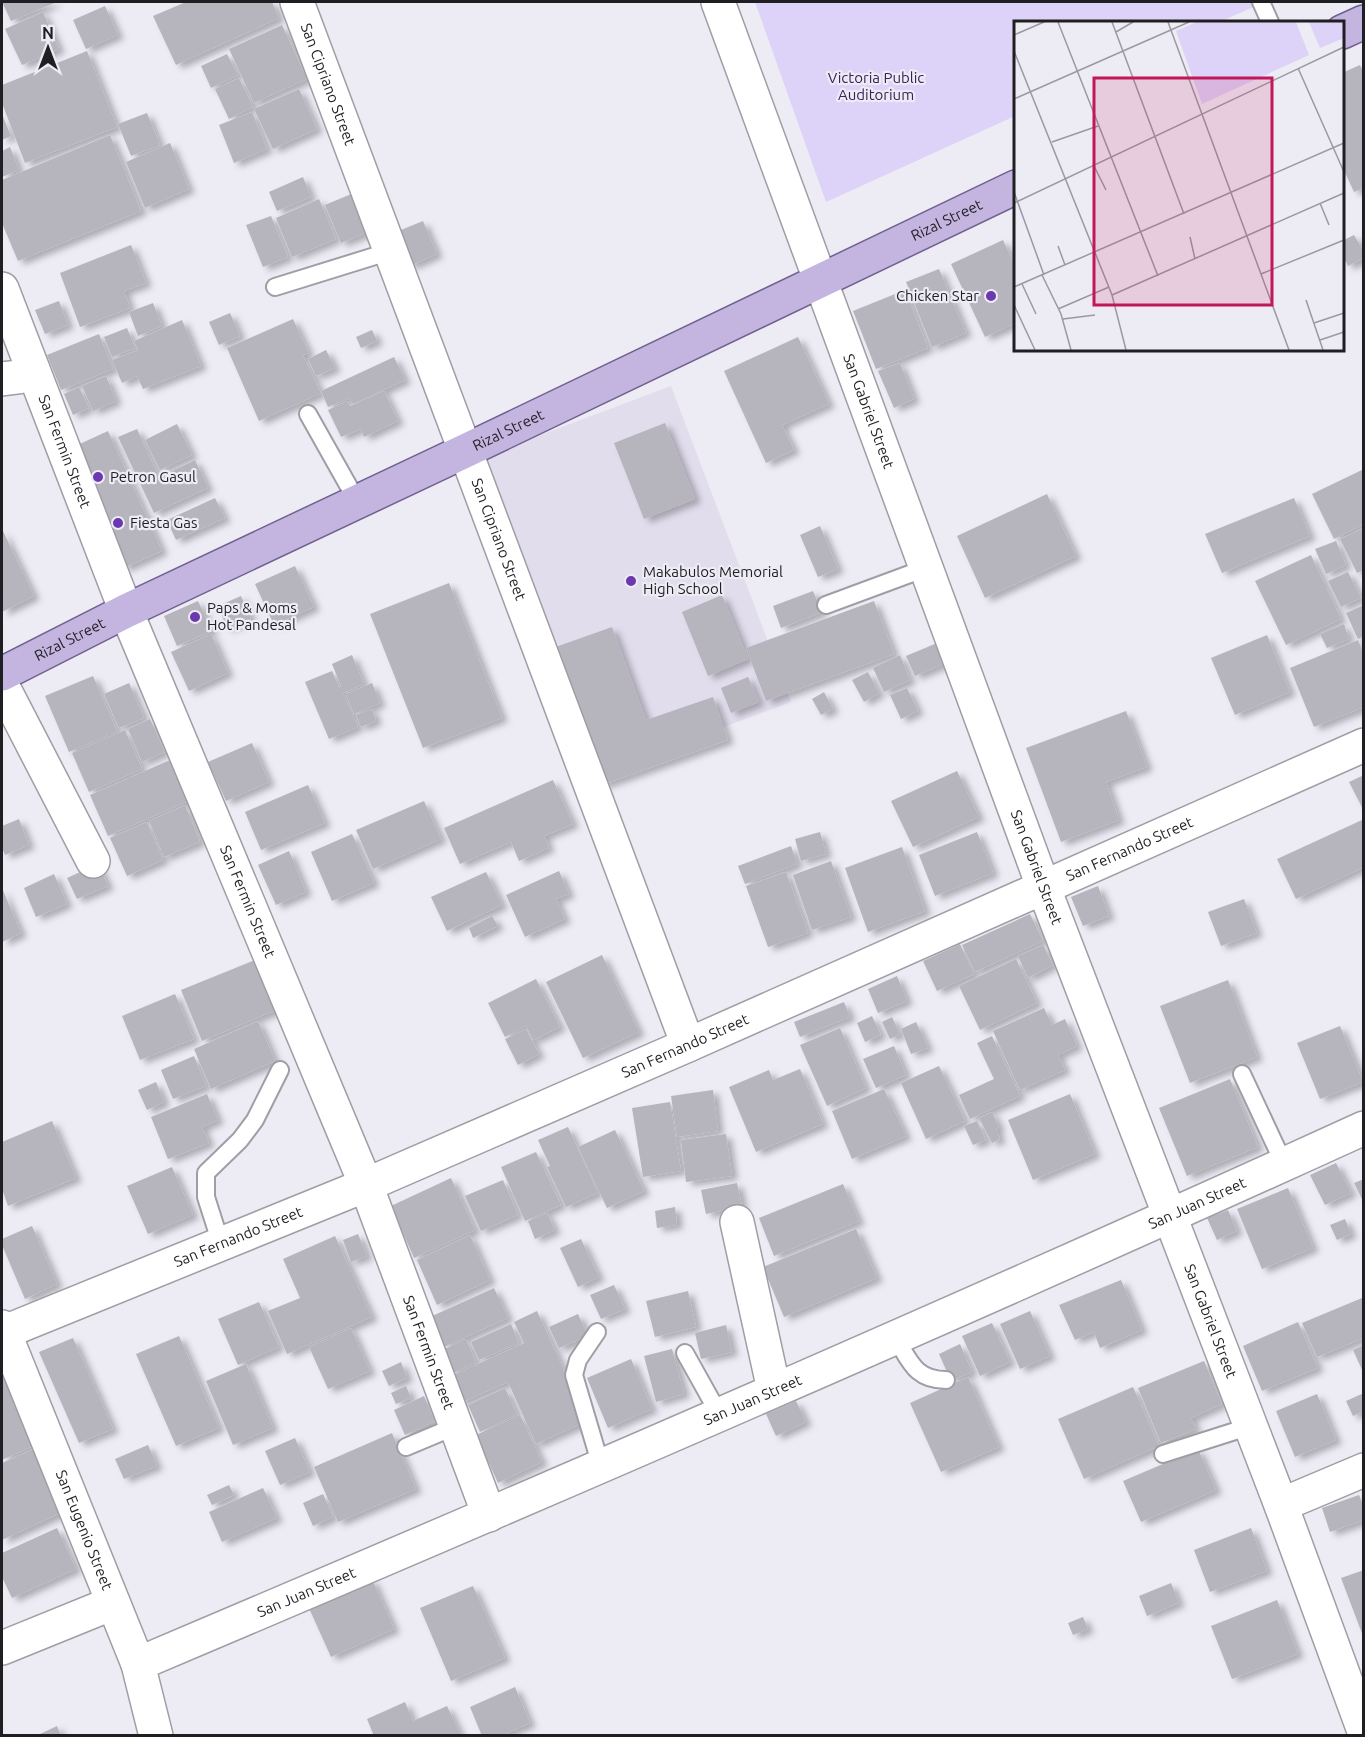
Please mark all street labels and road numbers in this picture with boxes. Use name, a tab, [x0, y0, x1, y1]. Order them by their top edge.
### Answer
street label: San Cipriano Street	[298, 21, 359, 148]
street label: Rizal Street	[908, 195, 985, 244]
street label: San Gabriel Street	[840, 351, 898, 471]
street label: San Fermin Street	[35, 392, 95, 510]
street label: Rizal Street	[470, 405, 547, 454]
street label: San Cipriano Street	[468, 476, 530, 603]
street label: Rizal Street	[31, 614, 108, 664]
street label: San Gabriel Street	[1008, 807, 1066, 927]
street label: San Fernando Street	[1063, 813, 1195, 884]
street label: San Fermin Street	[217, 843, 279, 960]
street label: San Fernando Street	[619, 1010, 751, 1081]
street label: San Juan Street	[1145, 1174, 1249, 1232]
street label: San Fernando Street	[171, 1203, 305, 1270]
street label: San Gabriel Street	[1181, 1261, 1240, 1381]
street label: San Fermin Street	[400, 1293, 458, 1412]
street label: San Juan Street	[701, 1371, 804, 1429]
street label: San Eugenio Street	[53, 1467, 116, 1592]
street label: San Juan Street	[255, 1563, 358, 1620]

